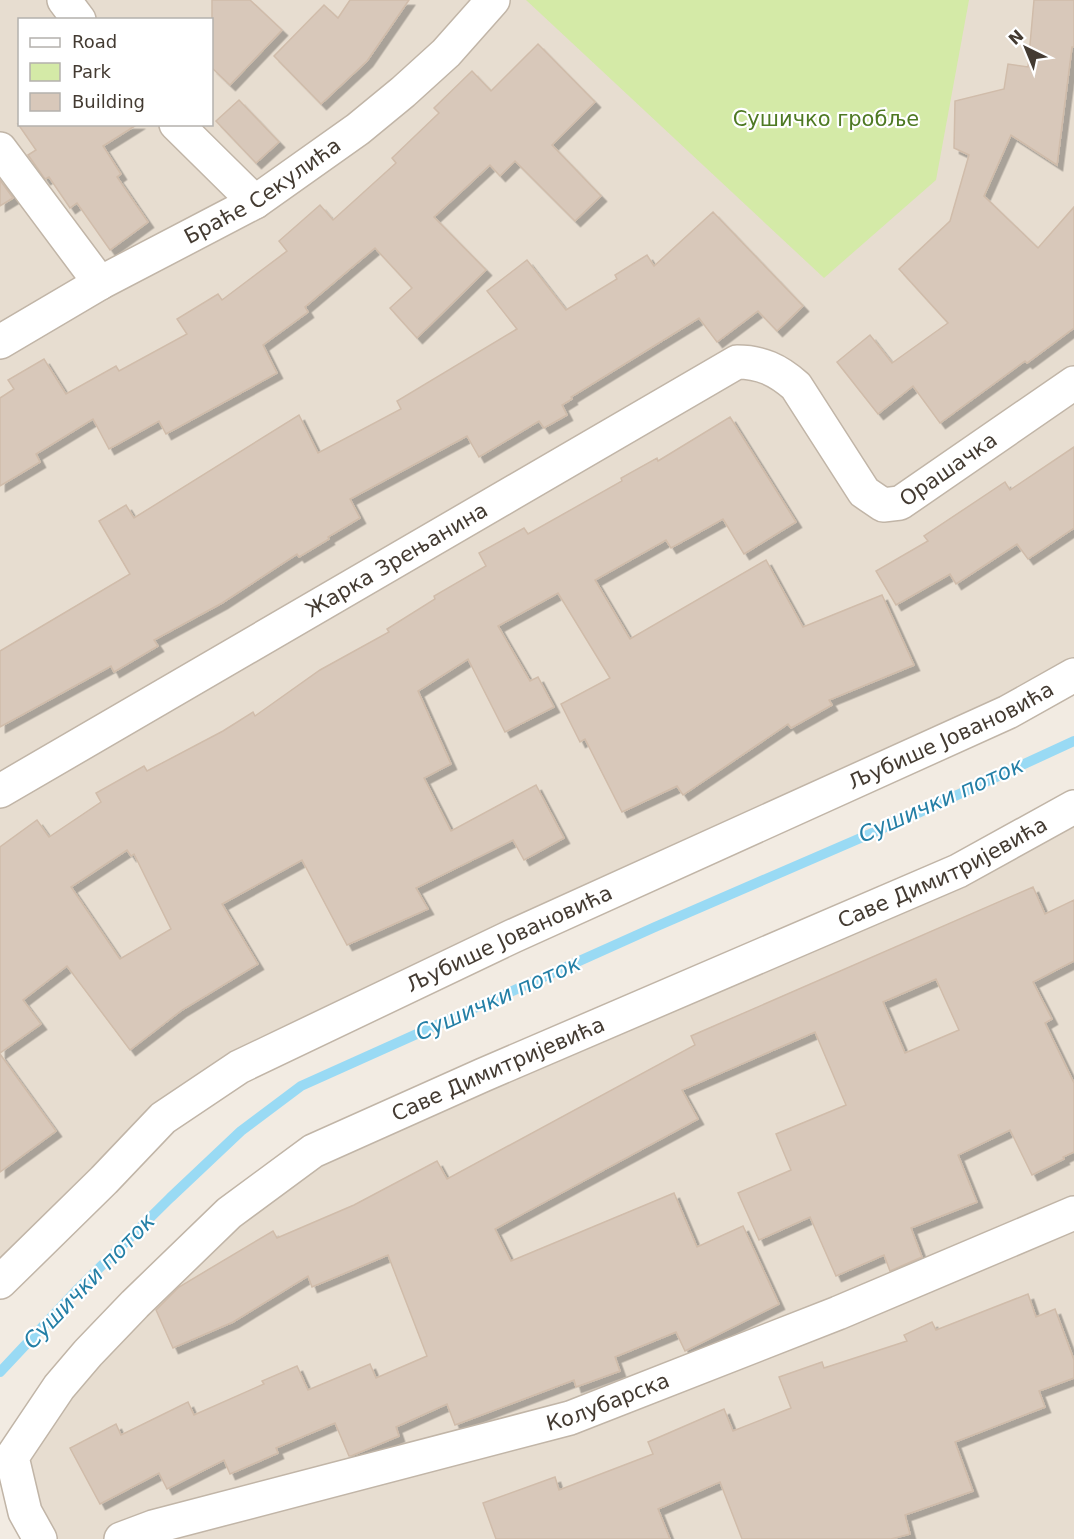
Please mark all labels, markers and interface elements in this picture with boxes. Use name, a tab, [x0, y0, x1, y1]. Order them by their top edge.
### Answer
legend	[18, 18, 213, 126]
north arrow	[996, 18, 1056, 78]
text: N	[1005, 26, 1027, 49]
text: Road	[72, 31, 117, 52]
text: Park	[72, 61, 111, 82]
text: Building	[72, 91, 145, 112]
park label: Сушичко гробље	[733, 107, 919, 131]
street label: Браће Секулића	[180, 133, 345, 249]
street label: Орашачка	[895, 428, 1002, 511]
street label: Жарка Зрењанина	[301, 498, 492, 622]
street label: Љубише Јовановића	[845, 677, 1058, 795]
water label: Сушички поток	[855, 752, 1028, 848]
street label: Саве Димитријевића	[834, 812, 1051, 933]
street label: Љубише Јовановића	[403, 881, 616, 997]
water label: Сушички поток	[412, 950, 585, 1046]
street label: Саве Димитријевића	[388, 1012, 608, 1126]
water label: Сушички поток	[18, 1208, 160, 1354]
street label: Колубарска	[544, 1368, 673, 1436]

